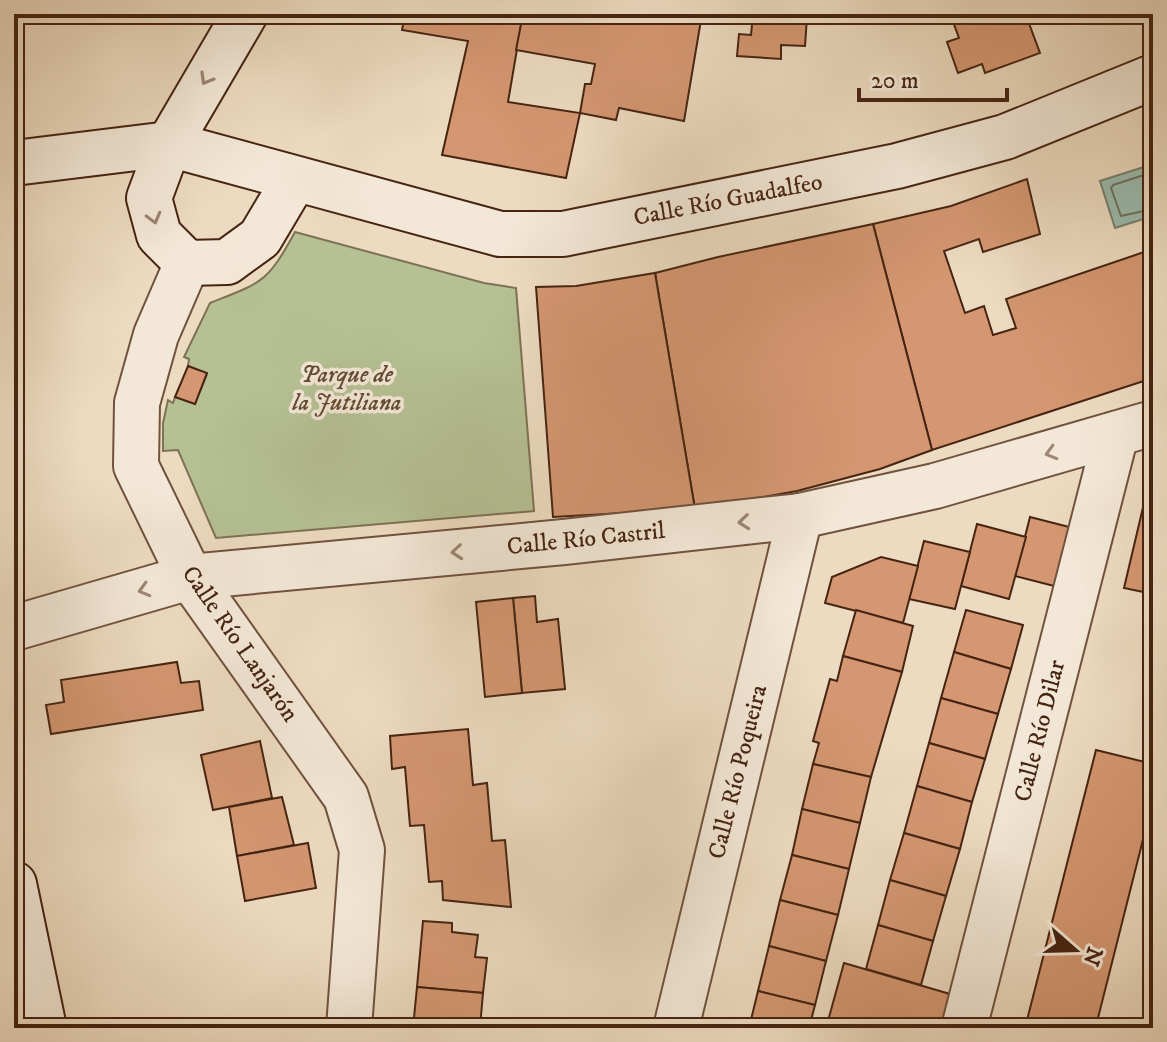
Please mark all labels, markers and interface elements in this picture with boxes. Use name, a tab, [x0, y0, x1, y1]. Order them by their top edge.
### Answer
scale bar	[859, 52, 1007, 102]
text: 20 m	[871, 66, 919, 96]
one-way arrow	[200, 70, 216, 84]
street label: Calle Río Guadalfeo	[631, 167, 825, 233]
one-way arrow	[145, 210, 161, 224]
park label: Parque de la Jutiliana	[292, 360, 401, 418]
one-way arrow	[1045, 444, 1059, 460]
one-way arrow	[737, 514, 750, 531]
street label: Calle Río Castril	[506, 516, 667, 562]
one-way arrow	[450, 544, 463, 561]
street label: Calle Río Lanjarón	[175, 560, 305, 728]
one-way arrow	[138, 581, 152, 598]
street label: Calle Río Dilar	[1008, 657, 1072, 805]
street label: Calle Río Poqueira	[702, 681, 774, 862]
north arrow	[1035, 910, 1115, 990]
text: N	[1077, 943, 1108, 969]

